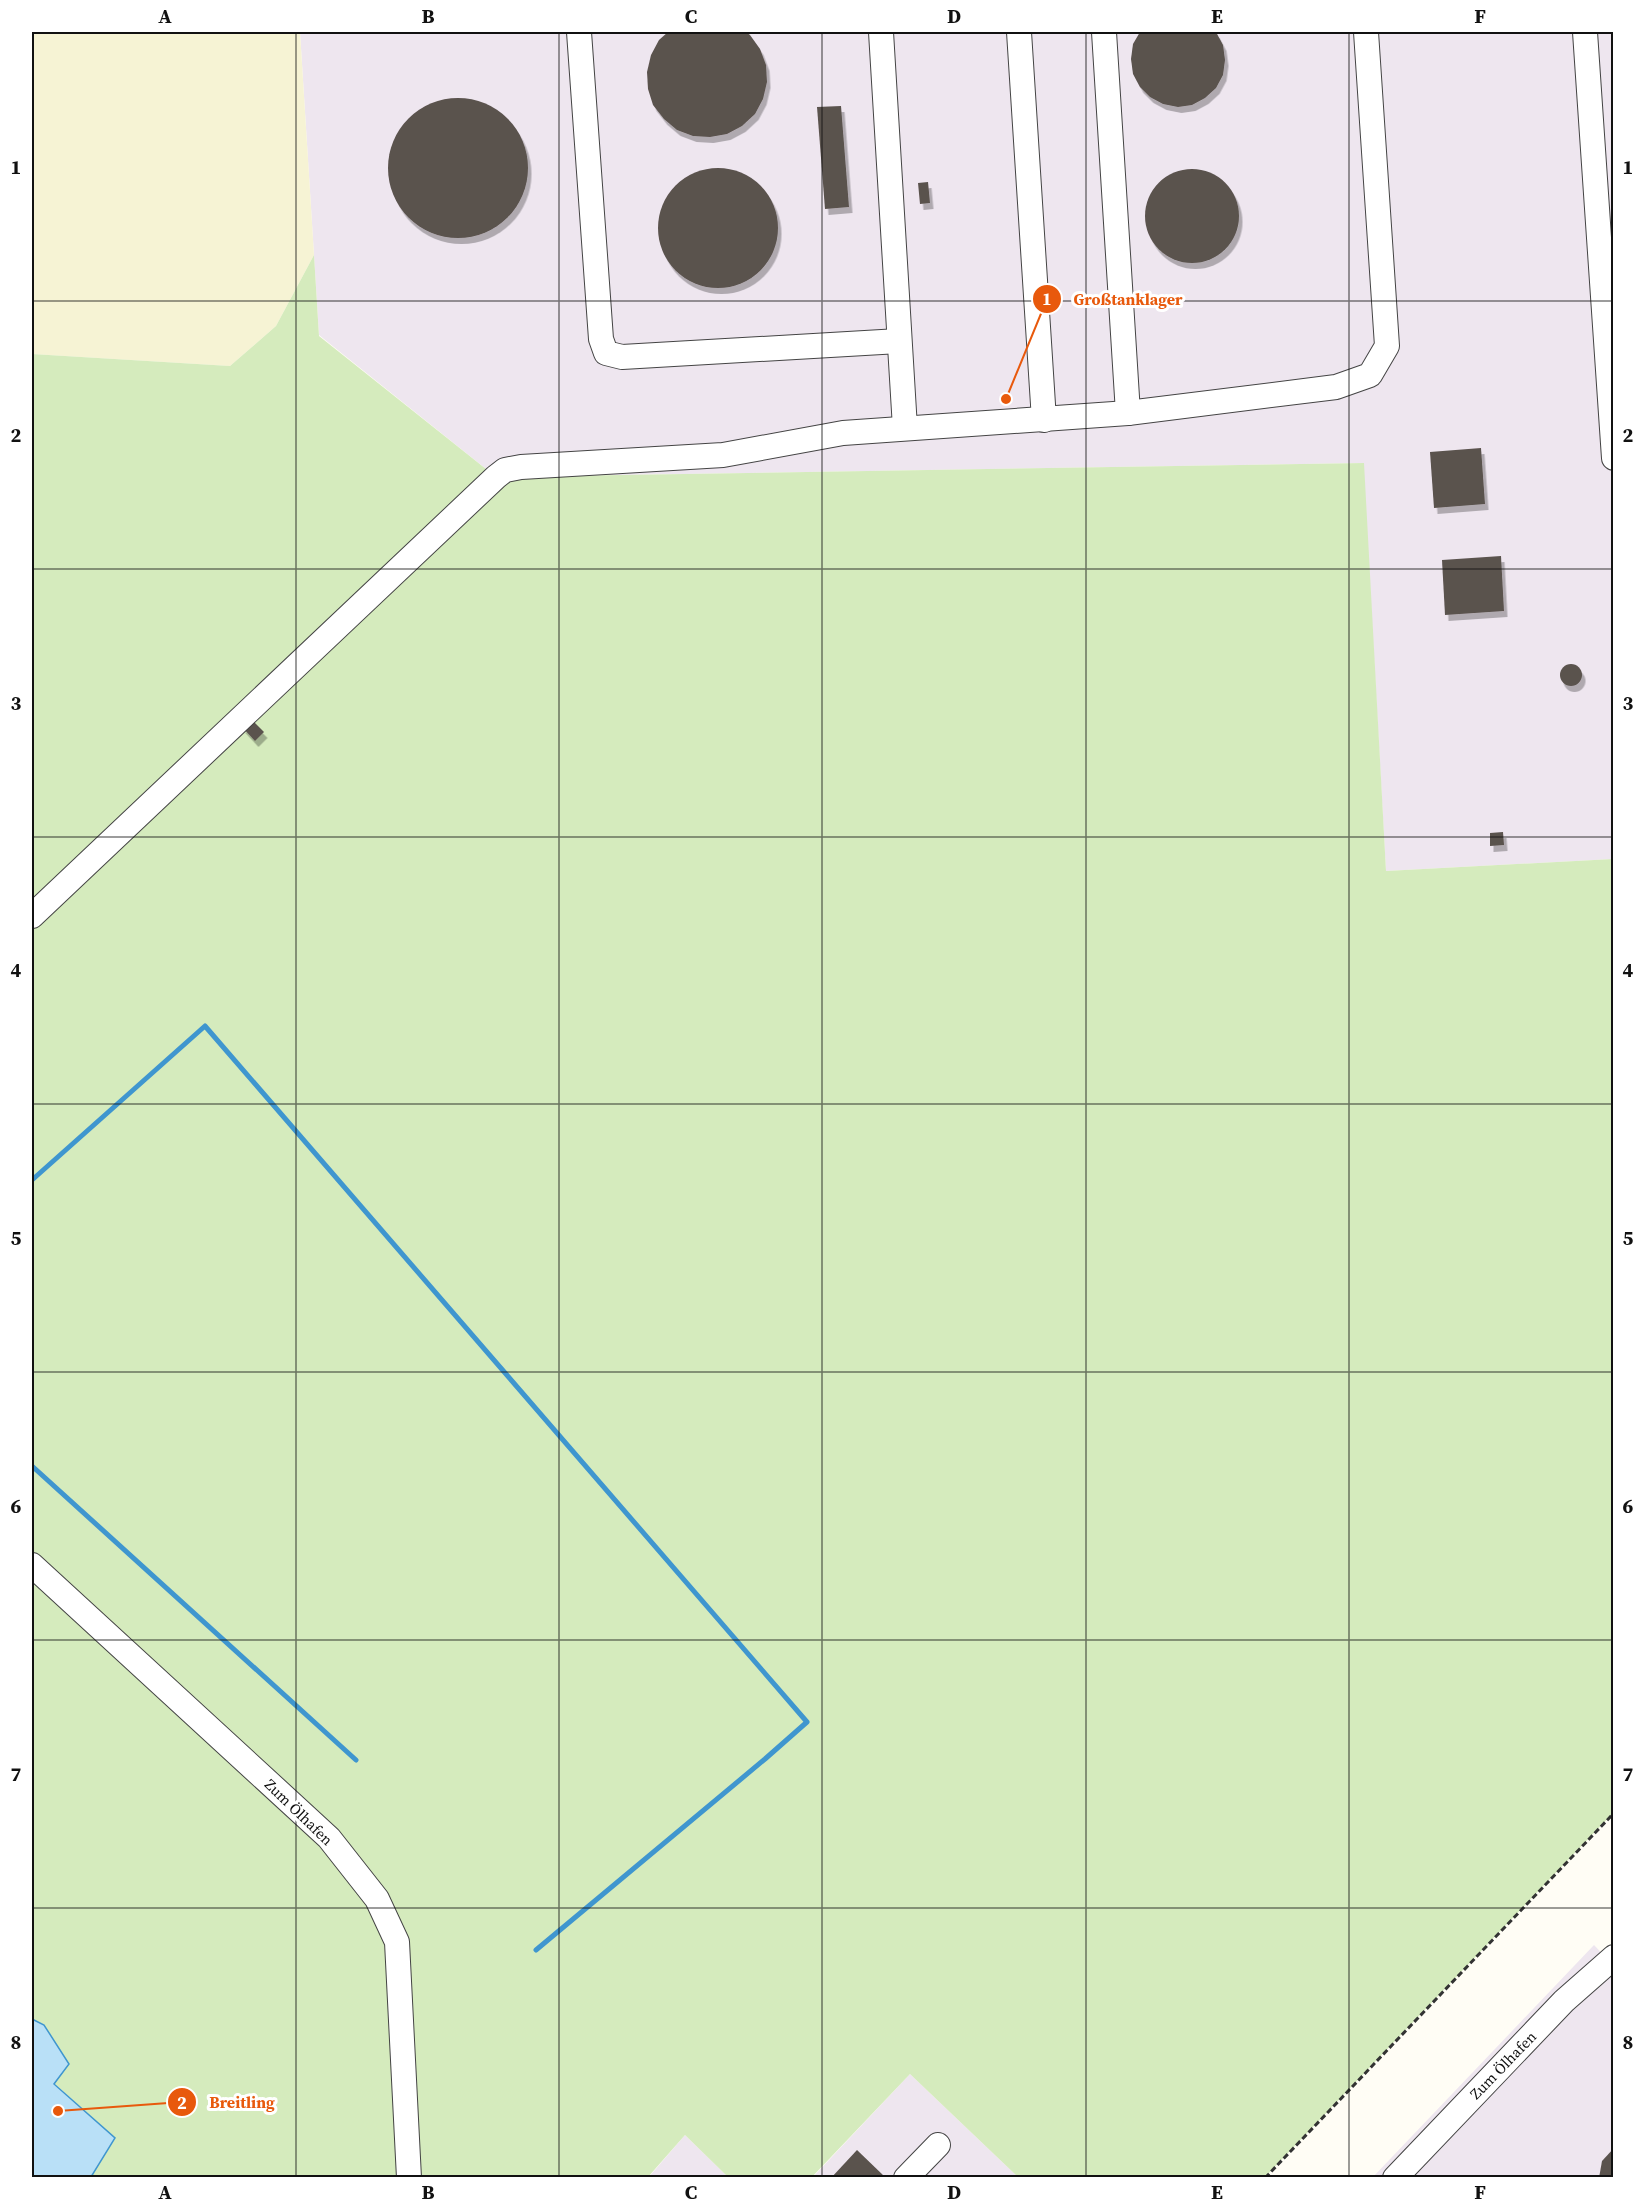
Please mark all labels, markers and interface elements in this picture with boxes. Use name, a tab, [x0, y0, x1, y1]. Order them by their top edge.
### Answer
text: A	[158, 2, 172, 30]
text: B	[421, 2, 435, 30]
text: C	[685, 2, 697, 30]
text: D	[947, 2, 961, 30]
text: E	[1211, 2, 1223, 30]
text: F	[1474, 2, 1486, 30]
text: 1	[11, 153, 21, 181]
text: 1	[1623, 153, 1633, 181]
callout: Großtanklager	[1032, 282, 1195, 316]
text: 1	[1042, 286, 1052, 311]
text: Großtanklager	[1074, 288, 1183, 310]
text: 2	[11, 421, 22, 449]
text: 2	[1623, 421, 1634, 449]
text: 3	[11, 689, 22, 717]
text: 3	[1623, 689, 1634, 717]
text: 4	[11, 956, 22, 984]
text: 4	[1623, 956, 1634, 984]
text: 5	[11, 1224, 22, 1252]
text: 5	[1623, 1224, 1634, 1252]
text: 6	[11, 1492, 22, 1520]
text: 6	[1623, 1492, 1634, 1520]
text: 7	[11, 1760, 22, 1788]
text: 7	[1623, 1760, 1634, 1788]
street label: Zum Ölhafen	[260, 1774, 338, 1850]
street label: Zum Ölhafen	[1465, 2026, 1541, 2104]
text: 8	[11, 2028, 21, 2056]
text: 8	[1623, 2028, 1633, 2056]
callout: Breitling	[167, 2085, 286, 2119]
text: 2	[177, 2090, 187, 2115]
text: Breitling	[209, 2091, 275, 2113]
text: A	[158, 2178, 172, 2206]
text: B	[421, 2178, 435, 2206]
text: C	[685, 2178, 697, 2206]
text: D	[947, 2178, 961, 2206]
text: E	[1211, 2178, 1223, 2206]
text: F	[1474, 2178, 1486, 2206]

